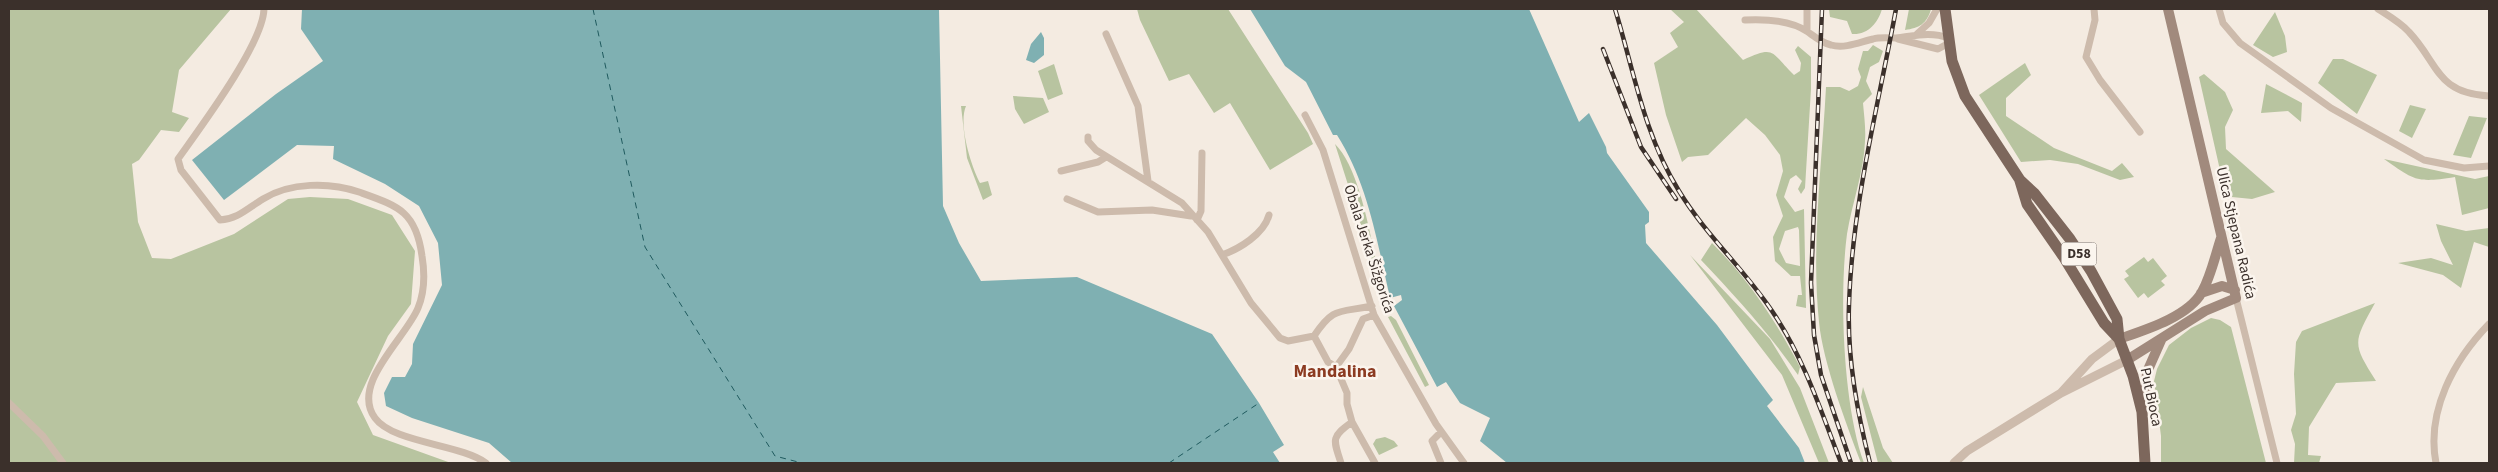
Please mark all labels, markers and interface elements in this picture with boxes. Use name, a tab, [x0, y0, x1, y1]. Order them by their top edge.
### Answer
street label: Ulica Stjepana Radića	[2211, 165, 2261, 301]
street label: Obala Jerka Šižgorića	[1338, 182, 1400, 316]
road number: D58	[2062, 242, 2096, 266]
district label: Mandalina	[1293, 359, 1377, 384]
street label: Put Bioca	[2135, 366, 2167, 428]

